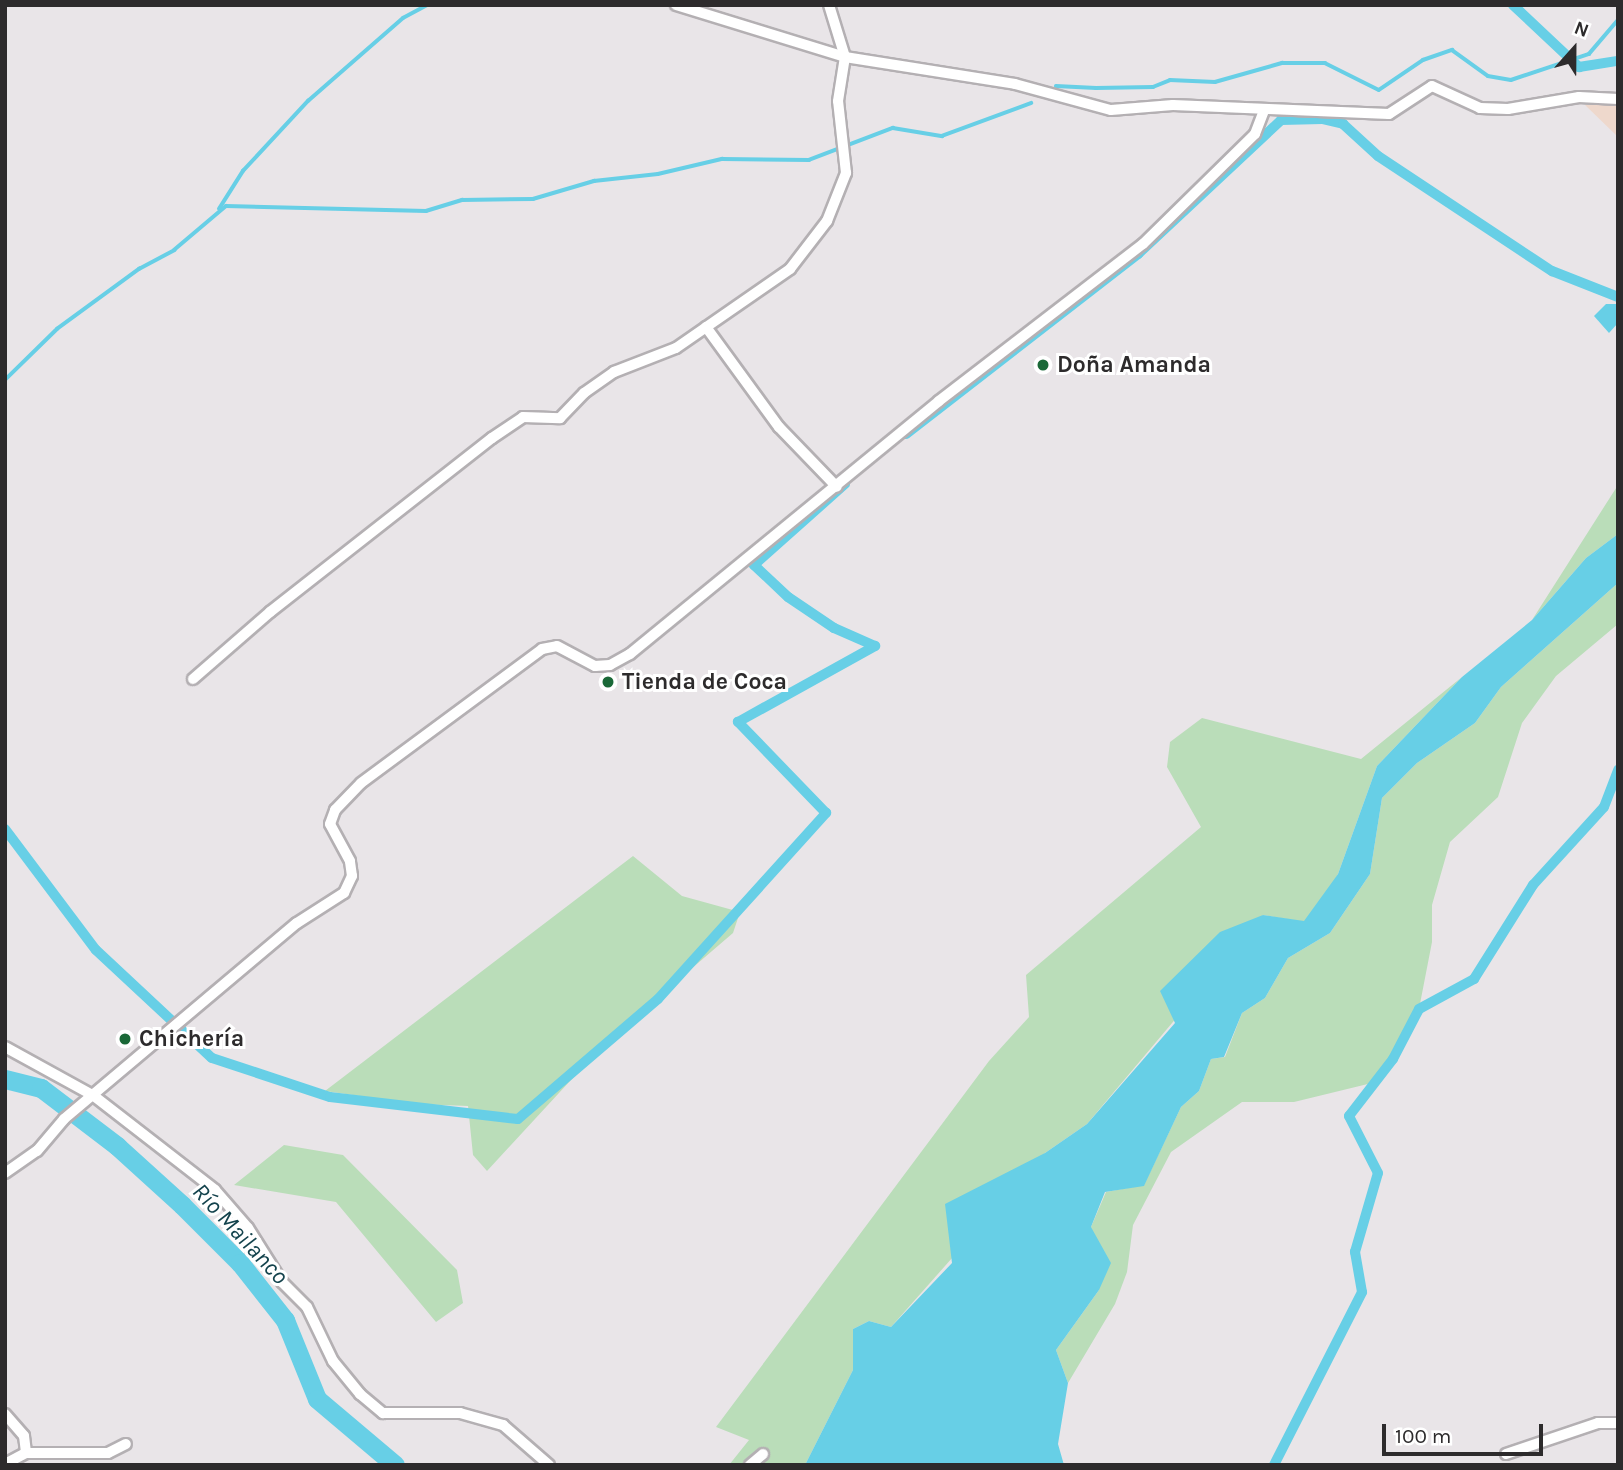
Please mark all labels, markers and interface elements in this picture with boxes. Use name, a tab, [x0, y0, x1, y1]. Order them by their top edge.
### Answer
north arrow	[1539, 14, 1609, 84]
text: N	[1571, 17, 1592, 42]
place label: Doña Amanda	[1057, 351, 1211, 379]
marker: Doña Amanda	[1035, 357, 1051, 373]
place label: Tienda de Coca	[622, 668, 787, 696]
marker: Tienda de Coca	[600, 674, 616, 690]
place label: Chichería	[139, 1025, 244, 1053]
marker: Chichería	[117, 1031, 133, 1047]
water label: Río Mailanco	[186, 1178, 294, 1290]
scale bar	[1385, 1410, 1546, 1454]
text: 100 m	[1395, 1424, 1452, 1448]

